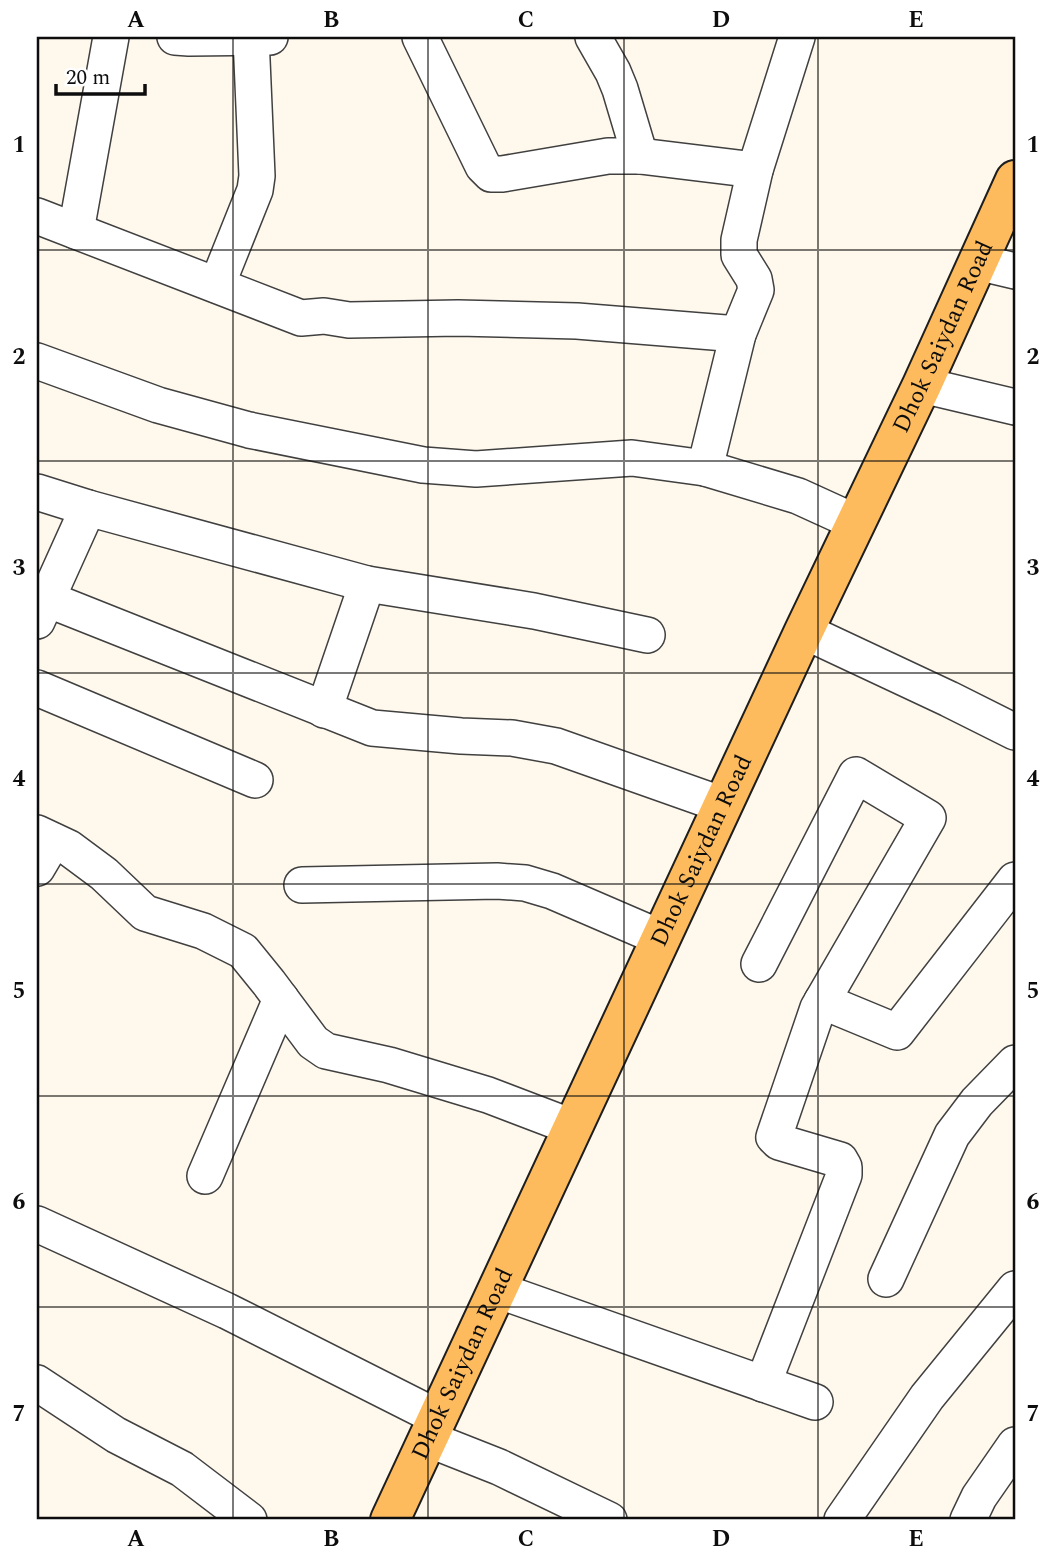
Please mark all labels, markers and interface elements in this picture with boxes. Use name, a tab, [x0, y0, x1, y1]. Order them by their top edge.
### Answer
text: A	[127, 3, 145, 38]
text: B	[323, 3, 339, 38]
text: C	[518, 3, 534, 38]
text: D	[712, 3, 730, 38]
text: E	[908, 3, 924, 38]
scale bar	[56, 52, 145, 96]
text: 20 m	[66, 62, 110, 94]
text: 1	[13, 128, 25, 163]
text: 1	[1027, 128, 1039, 163]
street label: Dhok Saiydan Road	[883, 235, 1003, 439]
text: 2	[13, 340, 26, 375]
text: 2	[1027, 340, 1040, 375]
text: 3	[13, 551, 26, 586]
text: 3	[1027, 551, 1040, 586]
street label: Dhok Saiydan Road	[641, 749, 762, 953]
text: 4	[13, 762, 26, 797]
text: 4	[1027, 762, 1040, 797]
text: 5	[13, 974, 25, 1009]
text: 5	[1027, 974, 1039, 1009]
text: 6	[13, 1185, 26, 1220]
text: 6	[1027, 1185, 1040, 1220]
street label: Dhok Saiydan Road	[402, 1262, 523, 1466]
text: 7	[13, 1397, 25, 1432]
text: 7	[1027, 1397, 1039, 1432]
text: A	[127, 1522, 145, 1557]
text: B	[323, 1522, 339, 1557]
text: C	[518, 1522, 534, 1557]
text: D	[712, 1522, 730, 1557]
text: E	[908, 1522, 924, 1557]

